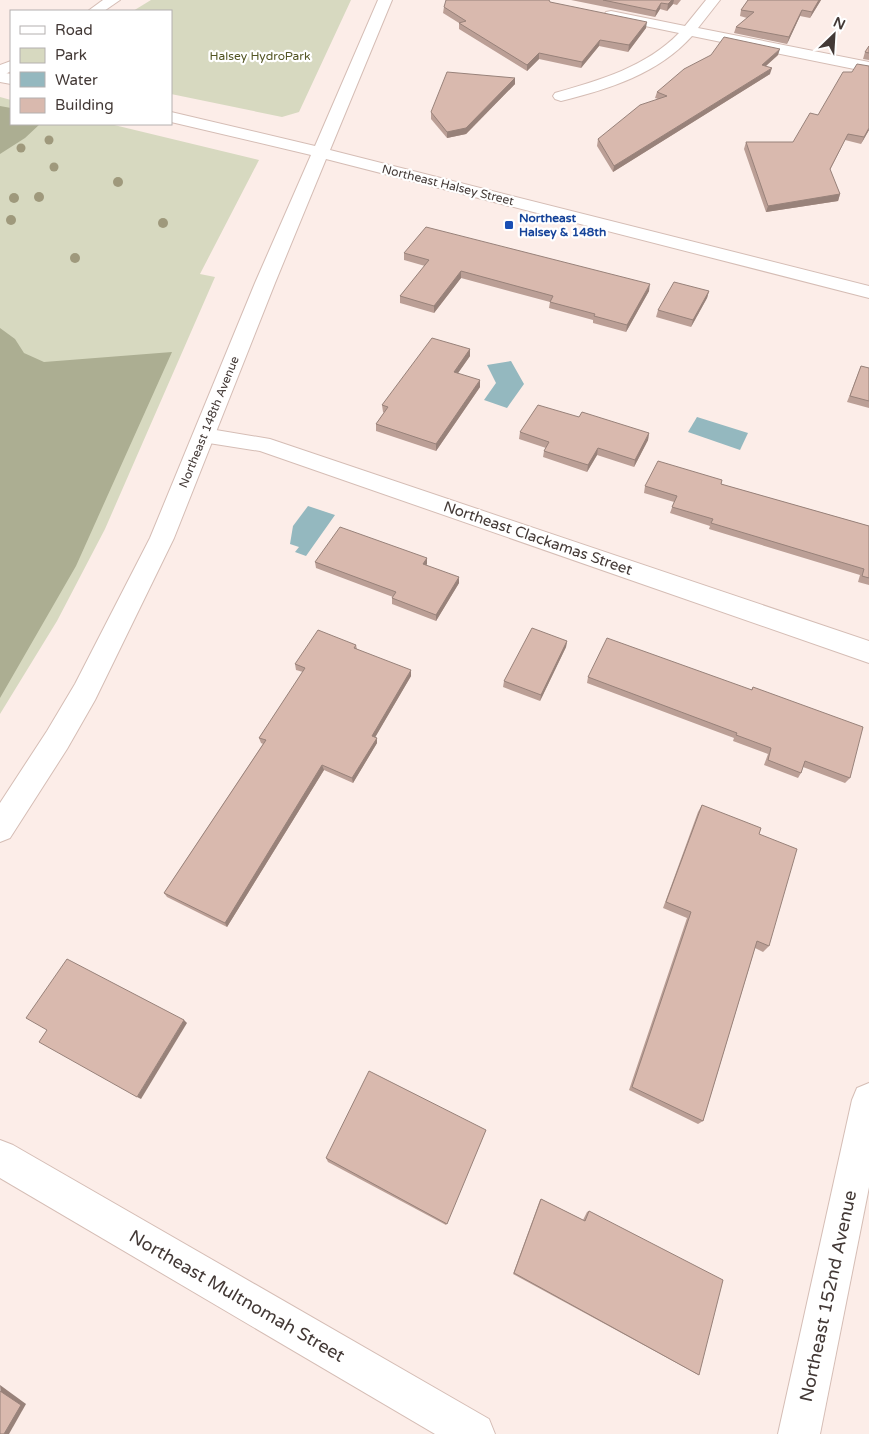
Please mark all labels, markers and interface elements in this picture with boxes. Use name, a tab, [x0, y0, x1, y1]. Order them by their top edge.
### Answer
legend	[10, 10, 172, 125]
north arrow	[809, 10, 859, 60]
text: N	[831, 14, 848, 34]
text: Road	[55, 21, 93, 39]
text: Park	[55, 46, 87, 64]
park label: Halsey HydroPark	[210, 49, 311, 63]
text: Water	[55, 71, 98, 89]
text: Building	[55, 96, 114, 114]
street label: Northeast Halsey Street	[381, 162, 516, 208]
place label: Northeast Halsey & 148th	[519, 211, 606, 240]
marker: Northeast Halsey & 148th	[503, 219, 515, 231]
street label: Northeast 148th Avenue	[176, 354, 242, 490]
street label: Northeast Clackamas Street	[441, 497, 635, 579]
street label: Northeast 152nd Avenue	[795, 1188, 861, 1404]
street label: Northeast Multnomah Street	[125, 1225, 349, 1367]

